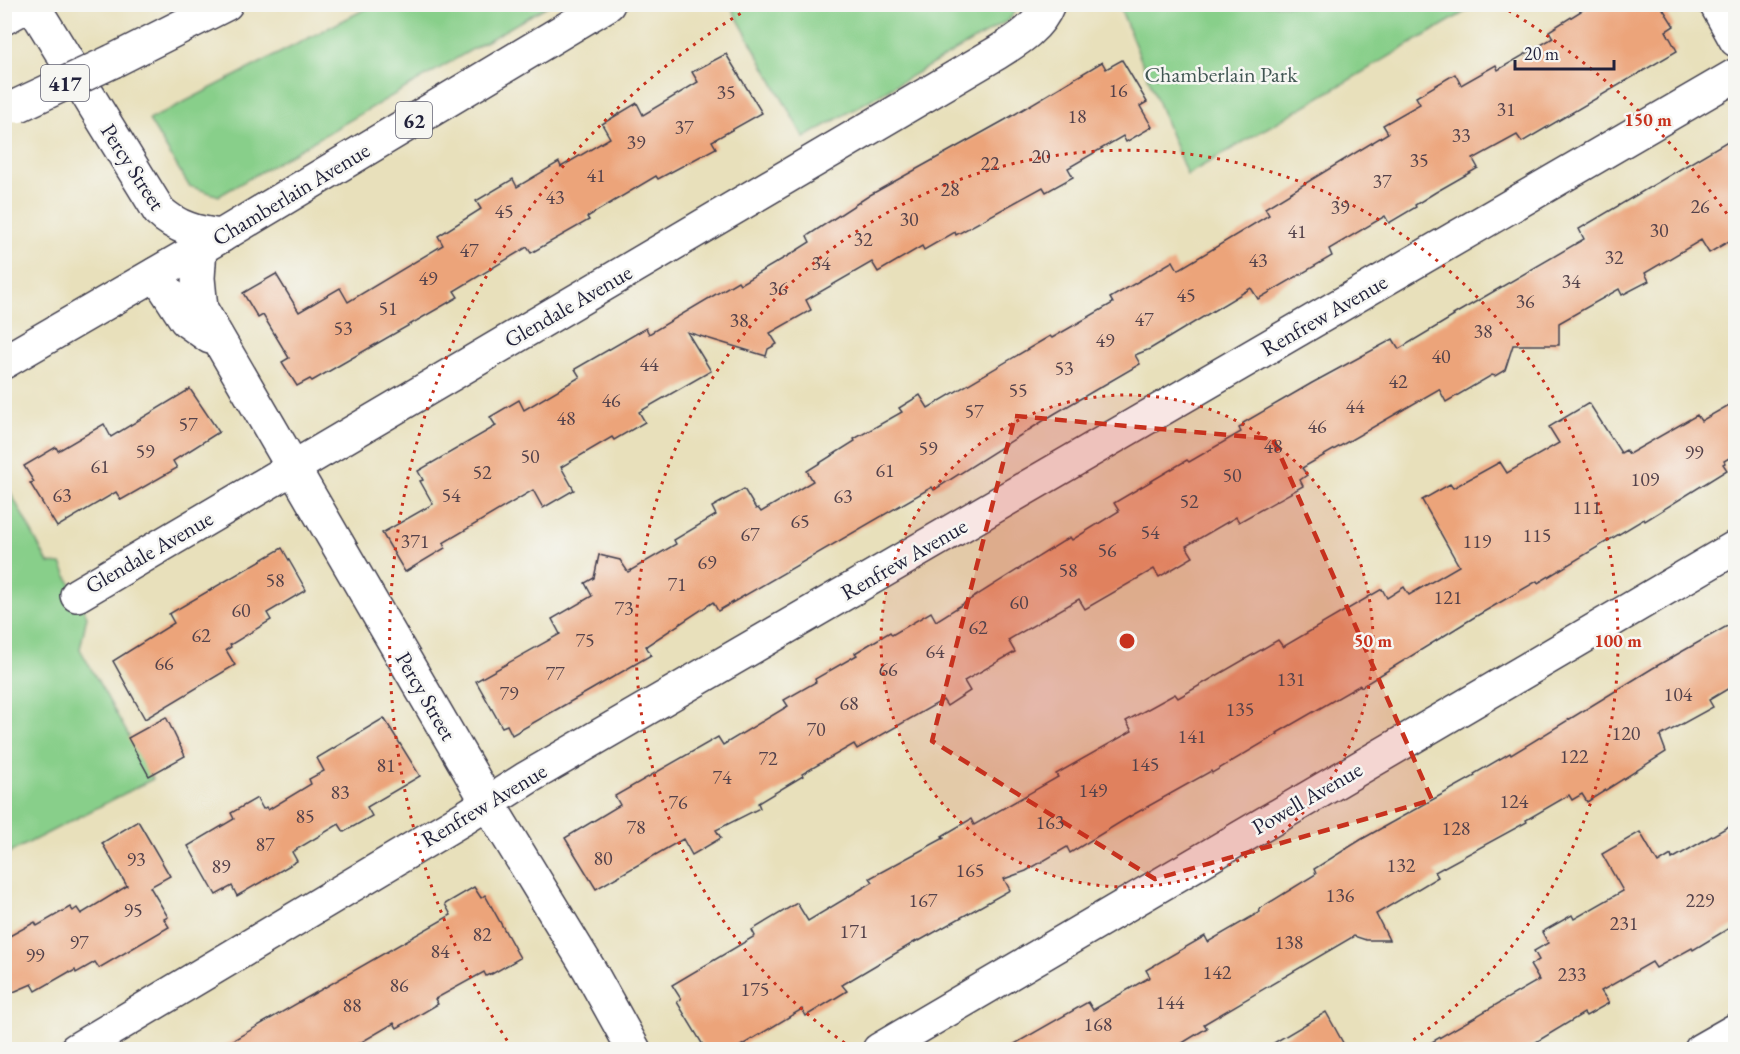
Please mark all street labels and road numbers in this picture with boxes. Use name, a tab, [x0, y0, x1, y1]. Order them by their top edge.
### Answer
road number: 417	[41, 65, 89, 101]
road number: 62	[396, 102, 432, 138]
street label: Percy Street	[94, 118, 172, 216]
street label: Chamberlain Avenue	[207, 135, 375, 252]
street label: Glendale Avenue	[499, 258, 637, 354]
street label: Renfrew Avenue	[1256, 267, 1393, 363]
street label: Glendale Avenue	[80, 504, 218, 600]
street label: Renfrew Avenue	[836, 511, 973, 607]
street label: Percy Street	[389, 646, 463, 746]
street label: Powell Avenue	[1247, 755, 1368, 841]
street label: Renfrew Avenue	[416, 756, 552, 854]

